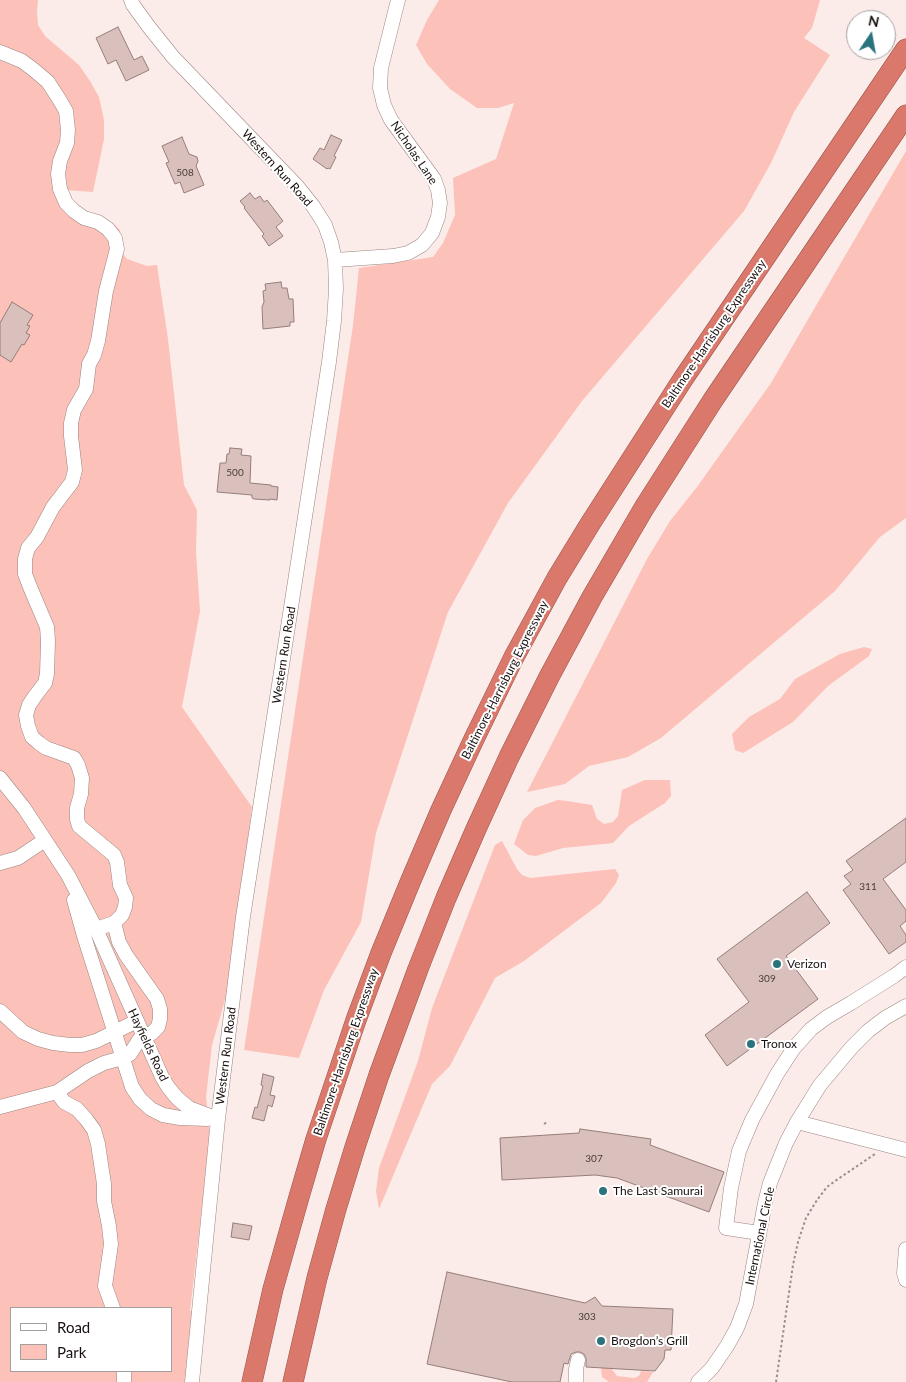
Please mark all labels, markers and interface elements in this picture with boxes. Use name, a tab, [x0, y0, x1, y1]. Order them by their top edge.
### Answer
north arrow	[846, 10, 896, 60]
text: N	[867, 11, 881, 30]
street label: Nicholas Lane	[388, 119, 440, 187]
street label: Western Run Road	[239, 127, 315, 209]
house number: 508	[176, 167, 194, 179]
street label: Baltimore-Harrisburg Expressway	[659, 257, 769, 411]
house number: 500	[226, 467, 244, 479]
street label: Baltimore-Harrisburg Expressway	[459, 598, 551, 762]
street label: Western Run Road	[269, 605, 299, 705]
house number: 311	[859, 881, 877, 893]
place label: Verizon	[787, 957, 827, 971]
marker: Verizon	[771, 958, 783, 970]
street label: Baltimore-Harrisburg Expressway	[311, 966, 381, 1138]
house number: 309	[758, 973, 776, 985]
street label: Hayfields Road	[125, 1006, 171, 1084]
street label: Western Run Road	[213, 1006, 239, 1106]
place label: Tronox	[761, 1037, 797, 1051]
marker: Tronox	[745, 1038, 757, 1050]
house number: 307	[585, 1153, 603, 1165]
place label: The Last Samurai	[613, 1184, 703, 1198]
marker: The Last Samurai	[597, 1185, 609, 1197]
street label: International Circle	[743, 1186, 777, 1286]
legend	[10, 1307, 172, 1372]
house number: 303	[578, 1311, 596, 1323]
text: Road	[57, 1318, 90, 1336]
place label: Brogdon’s Grill	[611, 1334, 688, 1348]
marker: Brogdon’s Grill	[595, 1335, 607, 1347]
text: Park	[57, 1343, 86, 1361]

